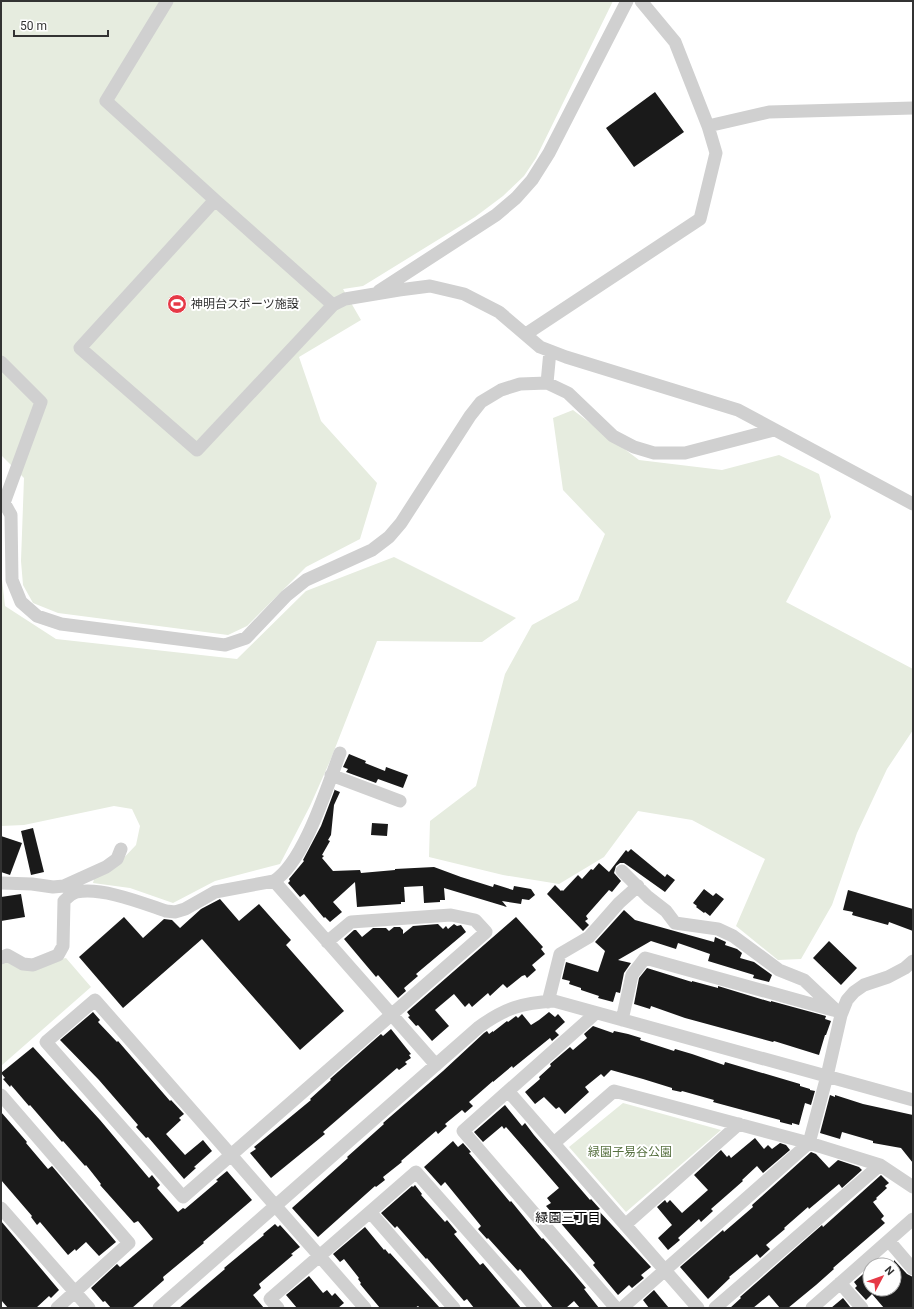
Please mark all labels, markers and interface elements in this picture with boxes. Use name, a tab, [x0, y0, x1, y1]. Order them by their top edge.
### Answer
scale bar	[14, 12, 108, 38]
text: 50 m	[20, 19, 47, 33]
sports icon: 神明台スポーツ施設	[166, 293, 188, 315]
place label: 神明台スポーツ施設	[191, 297, 299, 311]
park label: 緑園子易谷公園	[588, 1145, 672, 1159]
district label: 緑園三丁目	[535, 1210, 601, 1225]
north arrow	[862, 1257, 902, 1297]
text: N	[882, 1264, 897, 1278]

